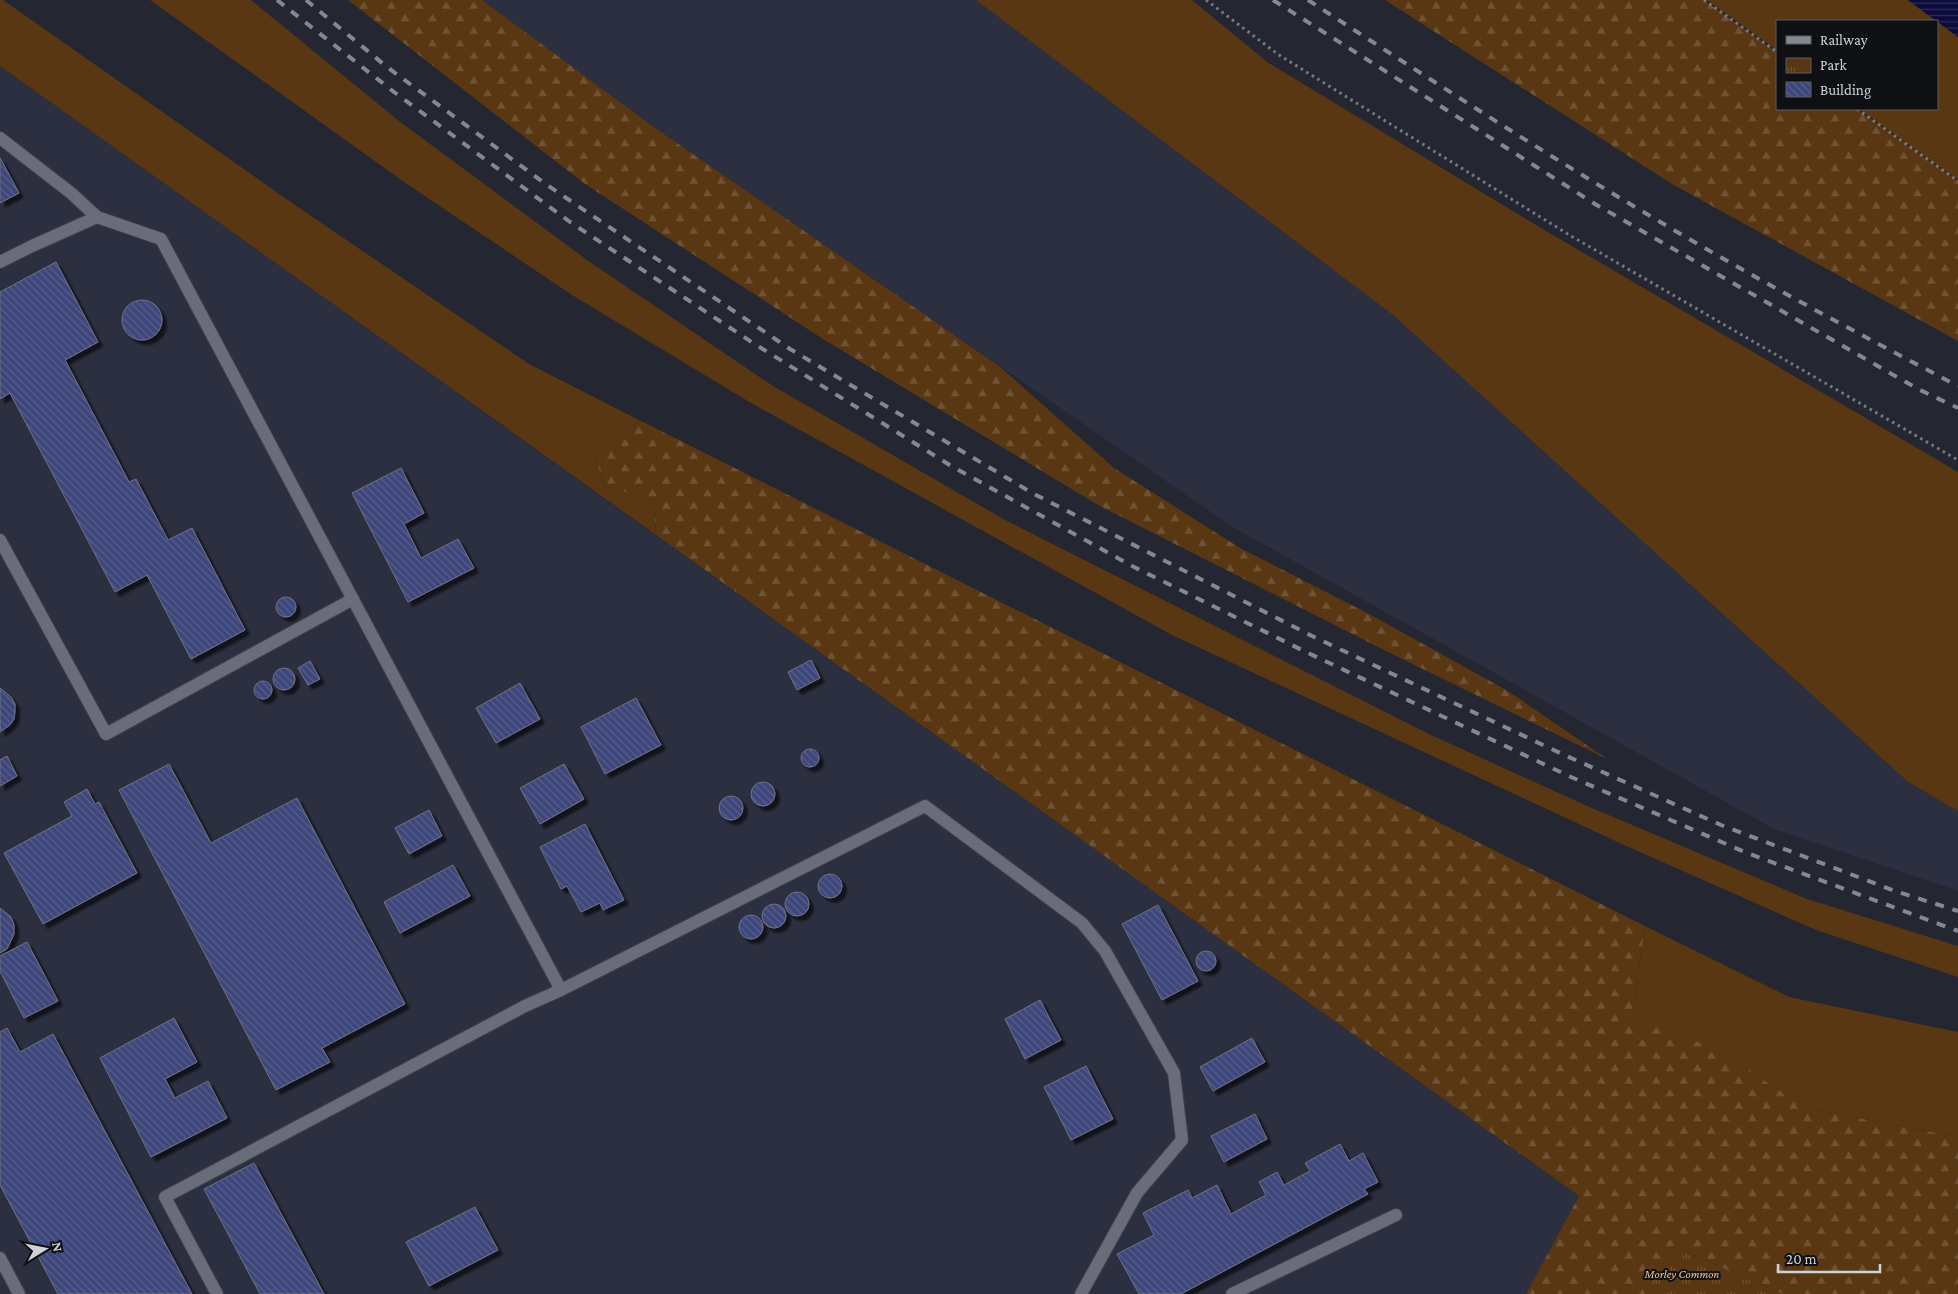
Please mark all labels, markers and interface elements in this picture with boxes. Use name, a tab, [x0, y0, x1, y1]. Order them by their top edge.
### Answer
legend	[1776, 20, 1938, 110]
text: Railway	[1820, 32, 1868, 49]
text: Park	[1820, 57, 1847, 73]
text: Building	[1820, 82, 1871, 99]
north arrow	[20, 1224, 70, 1274]
text: N	[49, 1241, 67, 1253]
scale bar	[1778, 1242, 1880, 1274]
text: 20 m	[1786, 1251, 1817, 1267]
park label: Morley Common	[1644, 1267, 1719, 1281]

